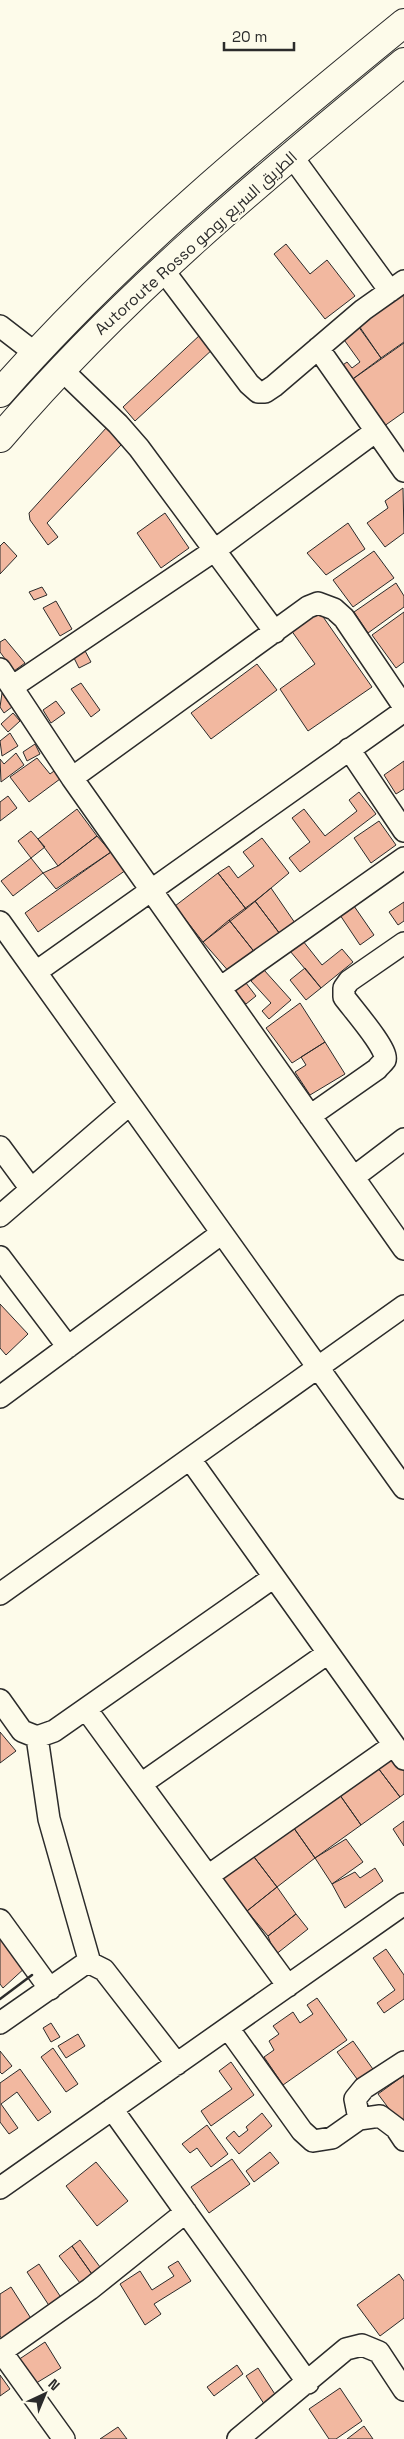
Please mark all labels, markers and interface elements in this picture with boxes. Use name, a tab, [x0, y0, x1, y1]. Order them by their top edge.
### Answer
scale bar	[224, 20, 294, 52]
text: 20 m	[232, 27, 267, 46]
street label: Autoroute Rosso الطريق السريع روصو	[90, 146, 302, 340]
north arrow	[20, 2369, 70, 2419]
text: N	[44, 2375, 64, 2394]

